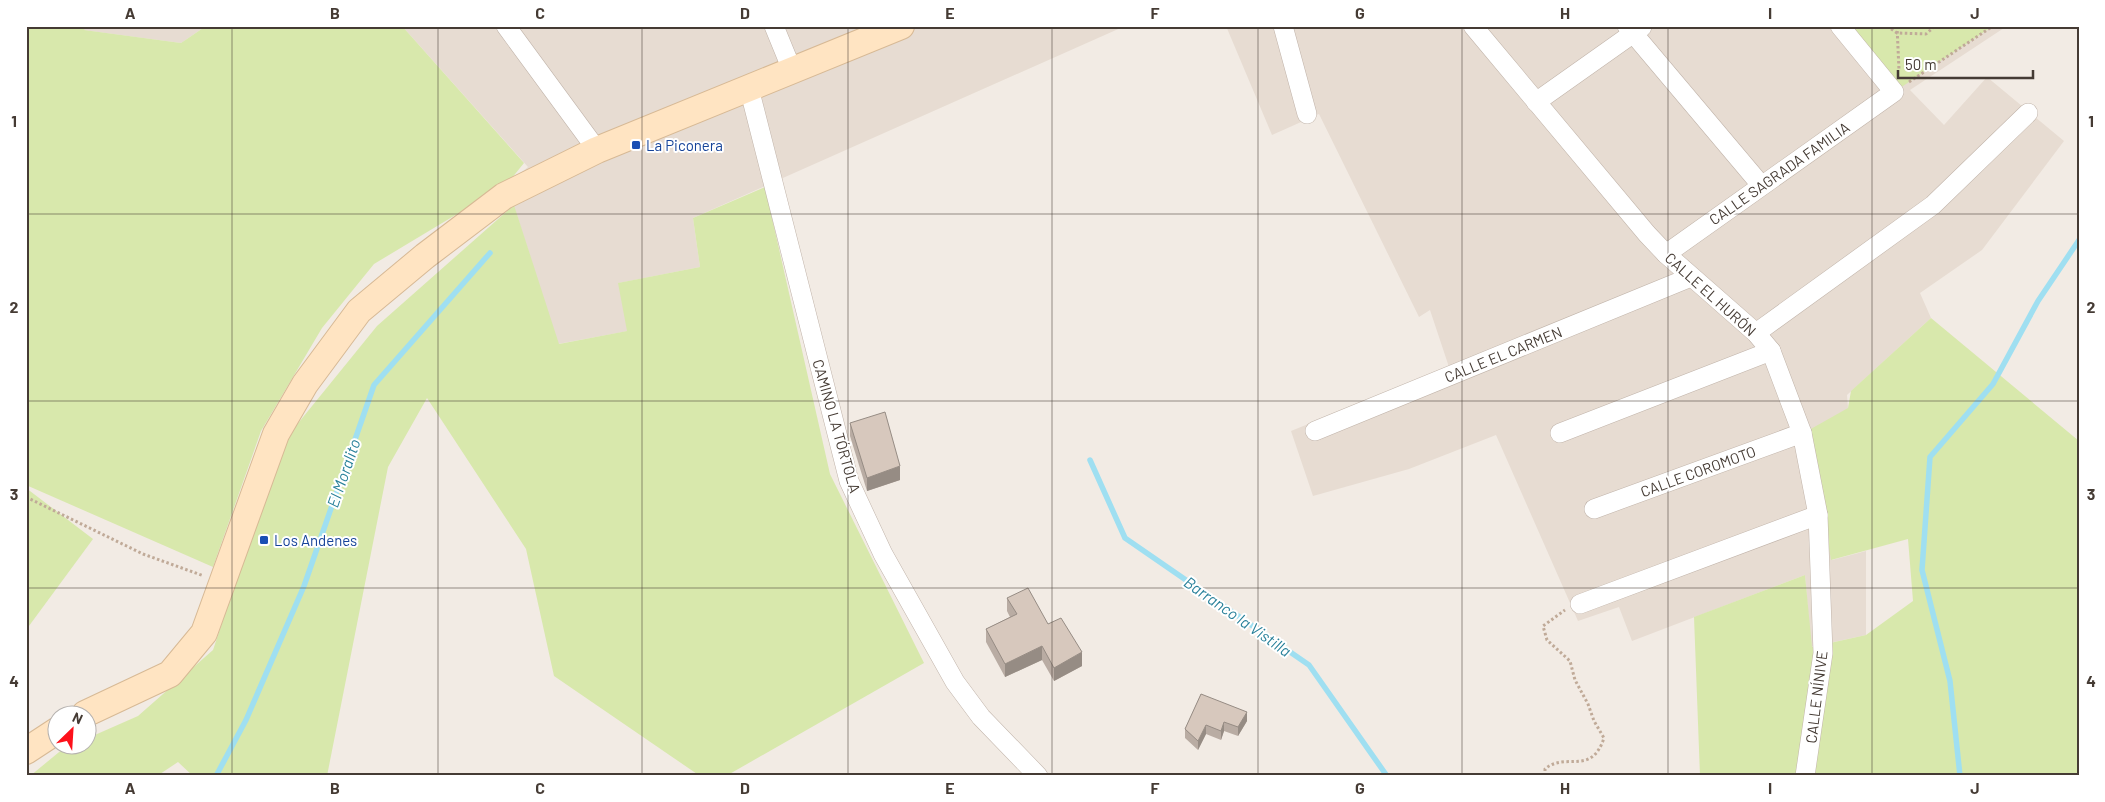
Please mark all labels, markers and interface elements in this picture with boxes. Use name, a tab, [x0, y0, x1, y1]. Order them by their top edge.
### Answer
text: A	[125, 3, 136, 22]
text: B	[330, 3, 340, 22]
text: C	[535, 3, 545, 22]
text: D	[740, 3, 750, 22]
text: E	[945, 3, 955, 22]
text: F	[1151, 3, 1160, 22]
text: G	[1355, 3, 1365, 22]
text: H	[1560, 3, 1570, 22]
text: I	[1768, 3, 1772, 22]
text: J	[1970, 3, 1980, 22]
scale bar	[1898, 48, 2032, 80]
text: 50 m	[1905, 55, 1937, 73]
text: 1	[11, 111, 17, 130]
text: 1	[2088, 111, 2094, 130]
street label: CALLE SAGRADA FAMILIA	[1705, 118, 1853, 228]
place label: La Piconera	[646, 136, 723, 154]
marker: La Piconera	[630, 139, 642, 151]
street label: CALLE EL HURÓN	[1662, 248, 1760, 340]
text: 2	[10, 297, 19, 316]
text: 2	[2087, 297, 2096, 316]
street label: CALLE EL CARMEN	[1442, 322, 1564, 386]
street label: CAMINO LA TÓRTOLA	[809, 357, 865, 495]
water label: El Moralito	[322, 436, 364, 510]
street label: CALLE COROMOTO	[1638, 442, 1758, 500]
text: 3	[10, 484, 18, 503]
text: 3	[2087, 484, 2095, 503]
place label: Los Andenes	[274, 531, 357, 549]
marker: Los Andenes	[258, 534, 270, 546]
water label: Barranco la Vistilla	[1181, 572, 1295, 660]
street label: CALLE NÍNIVE	[1801, 650, 1831, 744]
text: 4	[9, 671, 19, 690]
text: 4	[2086, 671, 2096, 690]
north arrow	[48, 704, 98, 754]
text: N	[70, 708, 86, 727]
text: A	[125, 778, 136, 797]
text: B	[330, 778, 340, 797]
text: C	[535, 778, 545, 797]
text: D	[740, 778, 750, 797]
text: E	[945, 778, 955, 797]
text: F	[1151, 778, 1160, 797]
text: G	[1355, 778, 1365, 797]
text: H	[1560, 778, 1570, 797]
text: I	[1768, 778, 1772, 797]
text: J	[1970, 778, 1980, 797]

